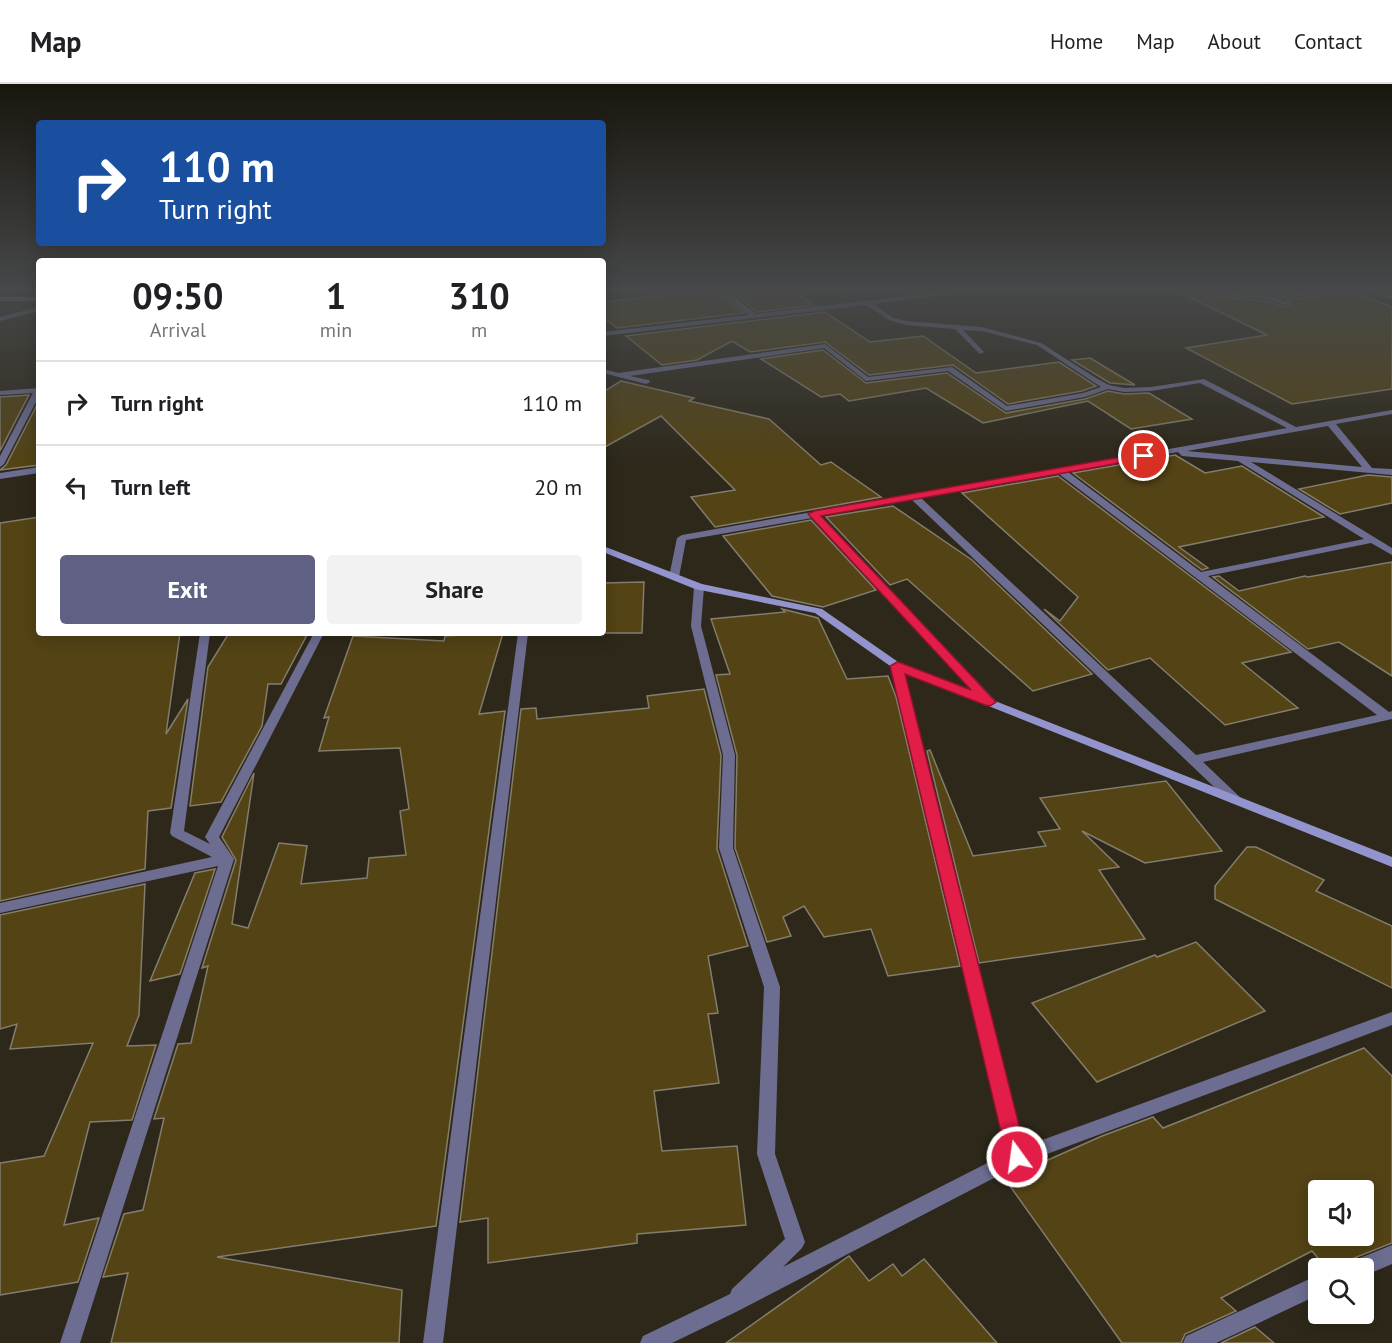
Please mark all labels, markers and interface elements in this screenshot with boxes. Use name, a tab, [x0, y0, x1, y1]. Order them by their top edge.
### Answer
text: Map	[30, 23, 81, 60]
text: Home	[1050, 28, 1103, 55]
text: Map	[1136, 28, 1175, 55]
text: About	[1208, 28, 1261, 55]
text: Contact	[1294, 28, 1362, 55]
text: 110 m	[159, 139, 275, 194]
icon: right	[60, 144, 138, 222]
text: Turn right	[159, 192, 272, 226]
text: 09:50	[132, 272, 224, 319]
text: 1	[326, 272, 346, 319]
text: 310	[449, 272, 510, 319]
text: Arrival	[150, 317, 206, 343]
text: min	[320, 317, 352, 343]
text: m	[471, 317, 487, 343]
icon: right	[60, 387, 93, 420]
text: Turn right	[111, 389, 203, 417]
text: 110 m	[522, 389, 582, 417]
pin	[1118, 430, 1169, 481]
icon: arrive	[1127, 439, 1160, 472]
icon: left	[60, 471, 93, 504]
text: Turn left	[111, 473, 191, 501]
text: 20 m	[534, 473, 582, 501]
button: Exit	[60, 555, 315, 624]
button: Share	[327, 555, 582, 624]
position arrow	[985, 1125, 1049, 1189]
map controls	[1308, 1180, 1374, 1324]
button: sound	[1308, 1180, 1374, 1246]
button: search	[1308, 1258, 1374, 1324]

